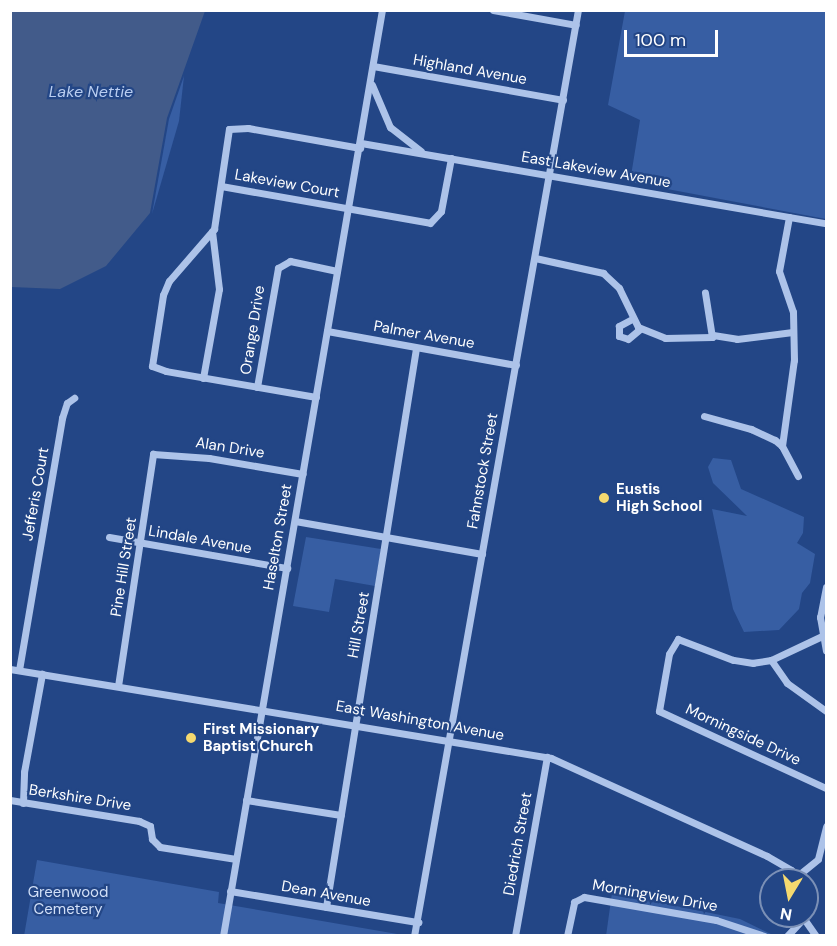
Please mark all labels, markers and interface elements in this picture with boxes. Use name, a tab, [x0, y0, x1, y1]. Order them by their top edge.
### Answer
scale bar	[627, 18, 722, 56]
text: 100 m	[635, 28, 686, 52]
street label: Highland Avenue	[412, 51, 528, 89]
water label: Lake Nettie	[49, 82, 133, 102]
street label: East Lakeview Avenue	[520, 148, 672, 192]
street label: Lakeview Court	[233, 166, 341, 202]
street label: Orange Drive	[237, 284, 269, 376]
street label: Palmer Avenue	[372, 317, 476, 353]
street label: Fahnstock Street	[464, 412, 502, 530]
street label: Alan Drive	[194, 434, 266, 462]
street label: Jefferis Court	[19, 446, 53, 542]
place label: Eustis High School	[616, 480, 702, 515]
street label: Haselton Street	[260, 483, 296, 591]
marker: Eustis High School	[597, 491, 611, 505]
street label: Pine Hill Street	[107, 516, 141, 618]
street label: Lindale Avenue	[147, 522, 253, 558]
street label: Hill Street	[344, 590, 374, 660]
street label: East Washington Avenue	[334, 697, 506, 745]
street label: Morningside Drive	[683, 700, 803, 770]
place label: First Missionary Baptist Church	[203, 720, 319, 755]
marker: First Missionary Baptist Church	[184, 731, 198, 745]
street label: Berkshire Drive	[28, 781, 132, 815]
street label: Diedrich Street	[500, 791, 536, 897]
north arrow	[759, 868, 819, 928]
street label: Morningview Drive	[591, 876, 719, 916]
street label: Dean Avenue	[280, 877, 372, 911]
park label: Greenwood Cemetery	[28, 883, 108, 918]
text: N	[779, 903, 794, 926]

